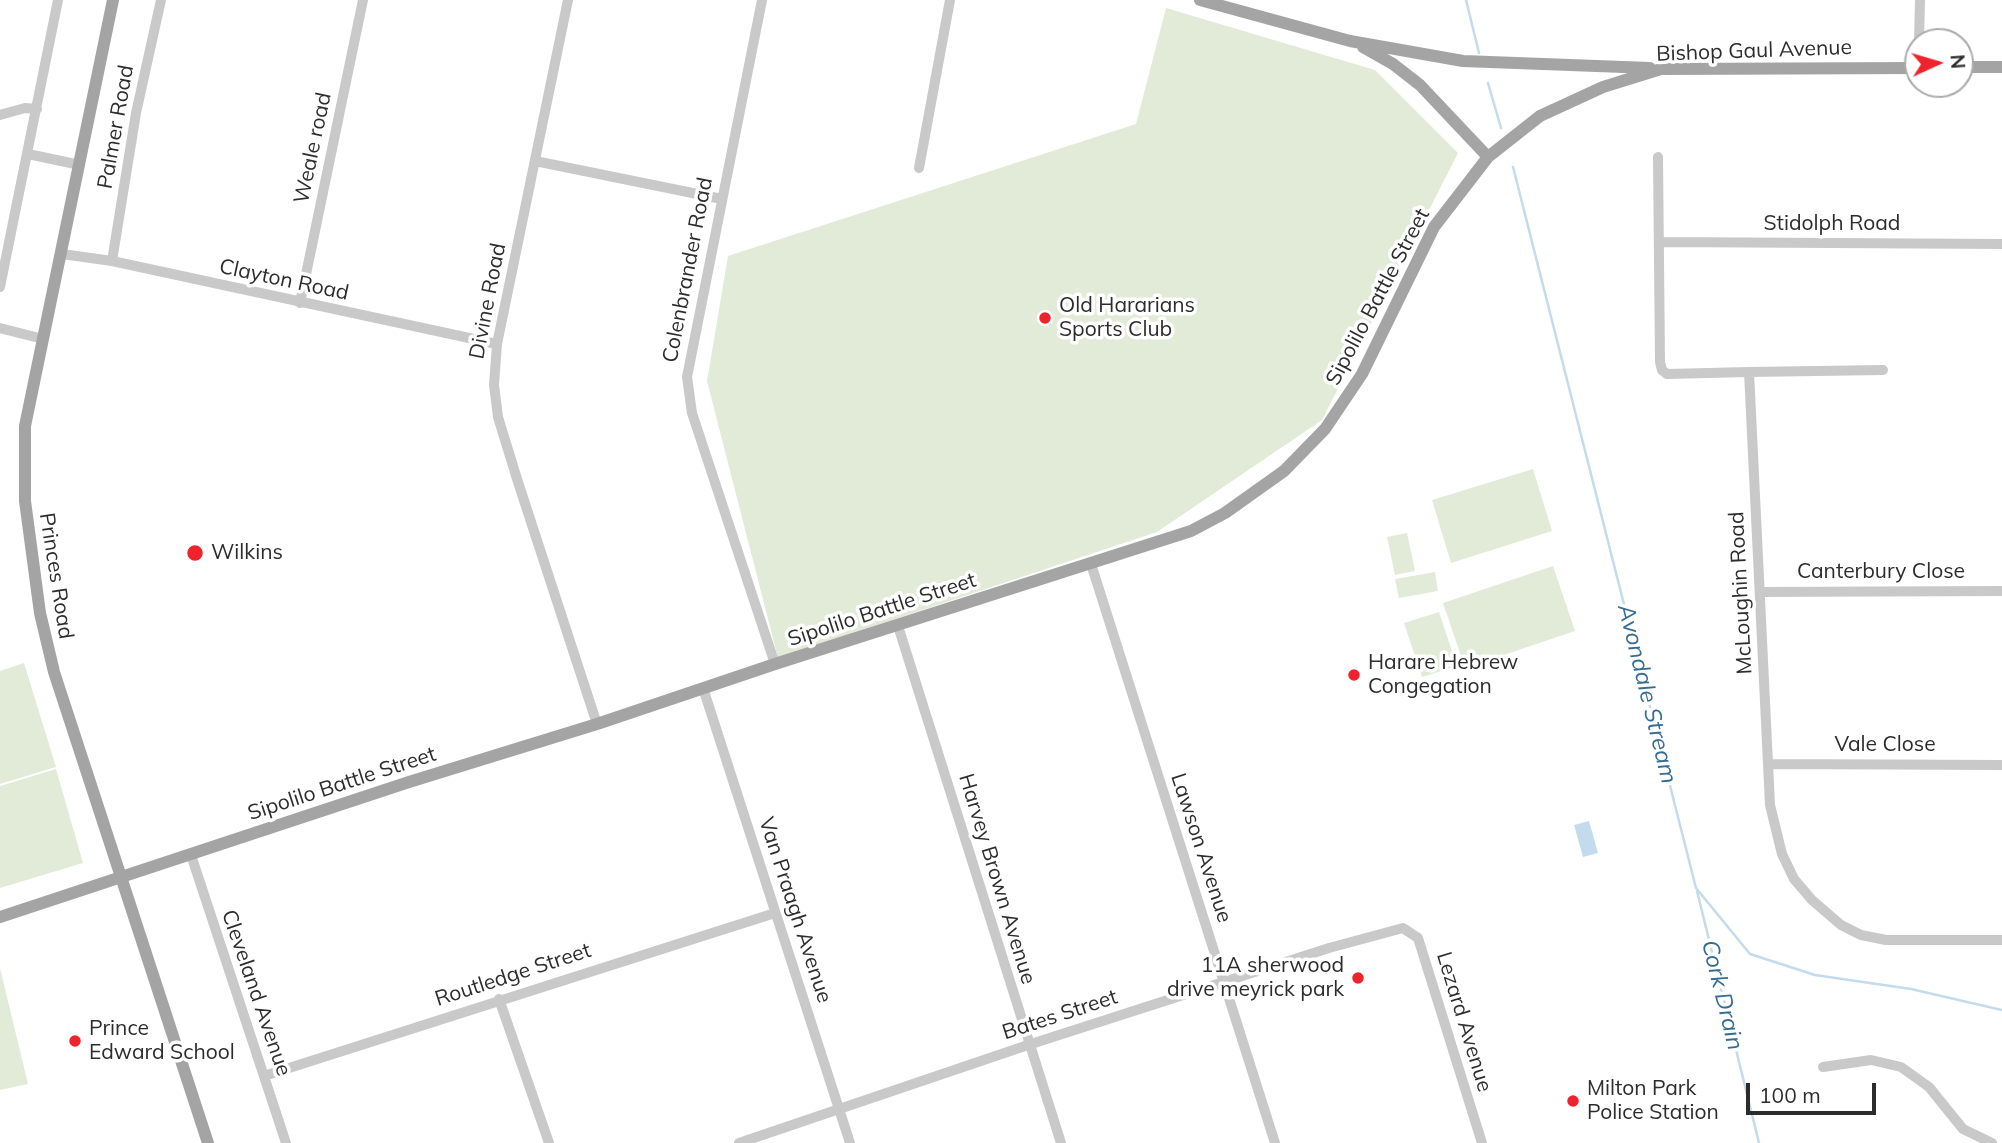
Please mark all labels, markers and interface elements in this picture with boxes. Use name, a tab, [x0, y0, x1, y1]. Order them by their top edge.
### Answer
north arrow	[1904, 28, 1974, 98]
street label: Bishop Gaul Avenue	[1656, 35, 1852, 67]
text: N	[1945, 54, 1970, 70]
street label: Palmer Road	[93, 63, 139, 191]
street label: Weale road	[289, 90, 337, 206]
street label: Colenbrander Road	[658, 175, 718, 365]
street label: Sipolilo Battle Street	[1321, 204, 1435, 390]
street label: Stidolph Road	[1764, 211, 1900, 237]
street label: Divine Road	[464, 241, 512, 361]
street label: Clayton Road	[217, 254, 351, 306]
place label: Old Hararians Sports Club	[1059, 293, 1195, 343]
marker: Old Hararians Sports Club	[1037, 310, 1053, 326]
street label: Princes Road	[34, 511, 78, 641]
street label: McLoughin Road	[1724, 511, 1758, 675]
place label: Wilkins	[211, 540, 283, 566]
marker: Wilkins	[185, 543, 205, 563]
street label: Canterbury Close	[1797, 559, 1965, 585]
street label: Sipolilo Battle Street	[785, 568, 979, 652]
water label: Avondale Stream	[1611, 602, 1683, 786]
place label: Harare Hebrew Congegation	[1368, 650, 1518, 700]
marker: Harare Hebrew Congegation	[1346, 667, 1362, 683]
street label: Vale Close	[1834, 732, 1936, 758]
street label: Sipolilo Battle Street	[245, 742, 439, 826]
street label: Lawson Avenue	[1165, 770, 1237, 926]
street label: Harvey Brown Avenue	[953, 771, 1041, 987]
street label: Van Praagh Avenue	[753, 814, 837, 1006]
street label: Cleveland Avenue	[216, 907, 296, 1079]
water label: Cork Drain	[1695, 937, 1749, 1053]
street label: Routledge Street	[432, 938, 594, 1012]
street label: Lezard Avenue	[1431, 949, 1497, 1095]
place label: 11A sherwood drive meyrick park	[1167, 953, 1344, 1003]
marker: 11A sherwood drive meyrick park	[1350, 970, 1366, 986]
street label: Bates Street	[999, 985, 1121, 1045]
place label: Prince Edward School	[89, 1016, 235, 1066]
marker: Prince Edward School	[67, 1033, 83, 1049]
scale bar	[1750, 1070, 1880, 1114]
place label: Milton Park Police Station	[1587, 1076, 1719, 1126]
text: 100 m	[1759, 1082, 1821, 1108]
marker: Milton Park Police Station	[1565, 1093, 1581, 1109]

